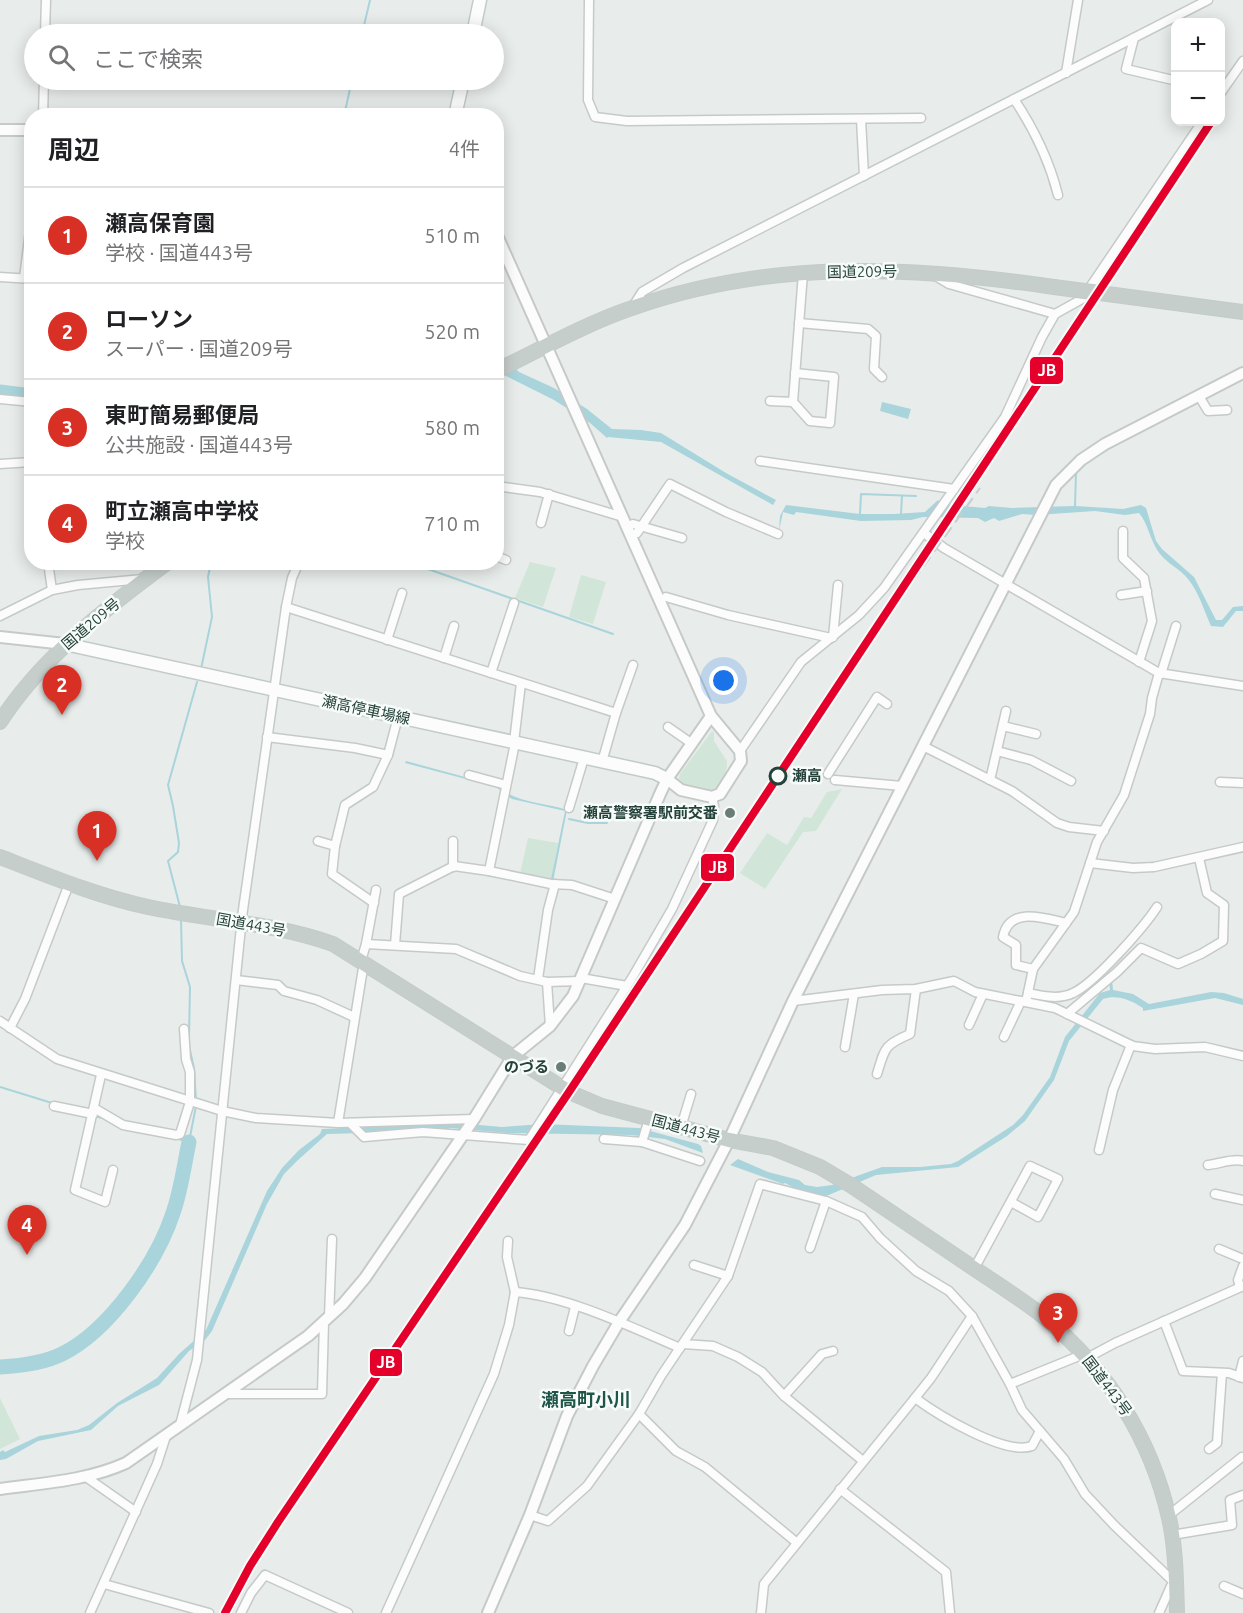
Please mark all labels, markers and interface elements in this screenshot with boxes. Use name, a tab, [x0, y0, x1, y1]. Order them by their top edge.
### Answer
map controls	[1171, 18, 1225, 126]
button: +	[1171, 18, 1225, 72]
search box	[24, 24, 504, 90]
icon: search	[45, 41, 78, 74]
text: ここで検索	[93, 46, 203, 71]
button: −	[1171, 72, 1225, 126]
text: 周辺	[48, 135, 100, 164]
text: 4件	[449, 137, 480, 160]
text: 瀬高保育園	[105, 210, 215, 235]
text: 1	[62, 224, 73, 247]
text: 510 m	[424, 224, 480, 247]
text: 学校 · 国道443号	[105, 241, 253, 264]
street label: 国道209号	[827, 262, 897, 281]
text: ローソン	[105, 306, 193, 331]
text: 2	[62, 320, 73, 343]
text: 520 m	[424, 320, 480, 343]
text: スーパー · 国道209号	[105, 337, 293, 360]
line badge: JB	[1029, 356, 1064, 385]
text: JB	[1038, 361, 1056, 379]
text: 東町簡易郵便局	[105, 402, 259, 427]
text: 3	[62, 416, 73, 439]
text: 580 m	[424, 416, 480, 439]
text: 公共施設 · 国道443号	[105, 433, 293, 456]
text: 町立瀬高中学校	[105, 498, 259, 523]
text: 4	[62, 512, 73, 535]
text: 710 m	[424, 512, 480, 535]
text: 学校	[105, 529, 145, 552]
street label: 国道209号	[58, 594, 123, 653]
pin: 2	[42, 666, 82, 715]
your location	[709, 666, 738, 695]
street label: 瀬高停車場線	[320, 692, 412, 727]
marker: 瀬高	[769, 767, 787, 785]
place label: 瀬高	[792, 767, 822, 784]
place label: 瀬高警察署駅前交番	[583, 804, 718, 821]
marker: 瀬高警察署駅前交番	[723, 806, 737, 820]
pin: 1	[78, 812, 116, 861]
line badge: JB	[700, 853, 735, 882]
text: JB	[709, 858, 727, 876]
street label: 国道443号	[215, 910, 287, 939]
place label: のづる	[504, 1058, 549, 1075]
marker: のづる	[554, 1060, 568, 1074]
street label: 国道443号	[650, 1111, 722, 1146]
pin: 4	[8, 1206, 46, 1255]
pin: 3	[1038, 1294, 1078, 1343]
line badge: JB	[369, 1348, 403, 1377]
street label: 国道443号	[1079, 1352, 1135, 1419]
text: JB	[377, 1353, 395, 1371]
district label: 瀬高町小川	[541, 1389, 631, 1409]

